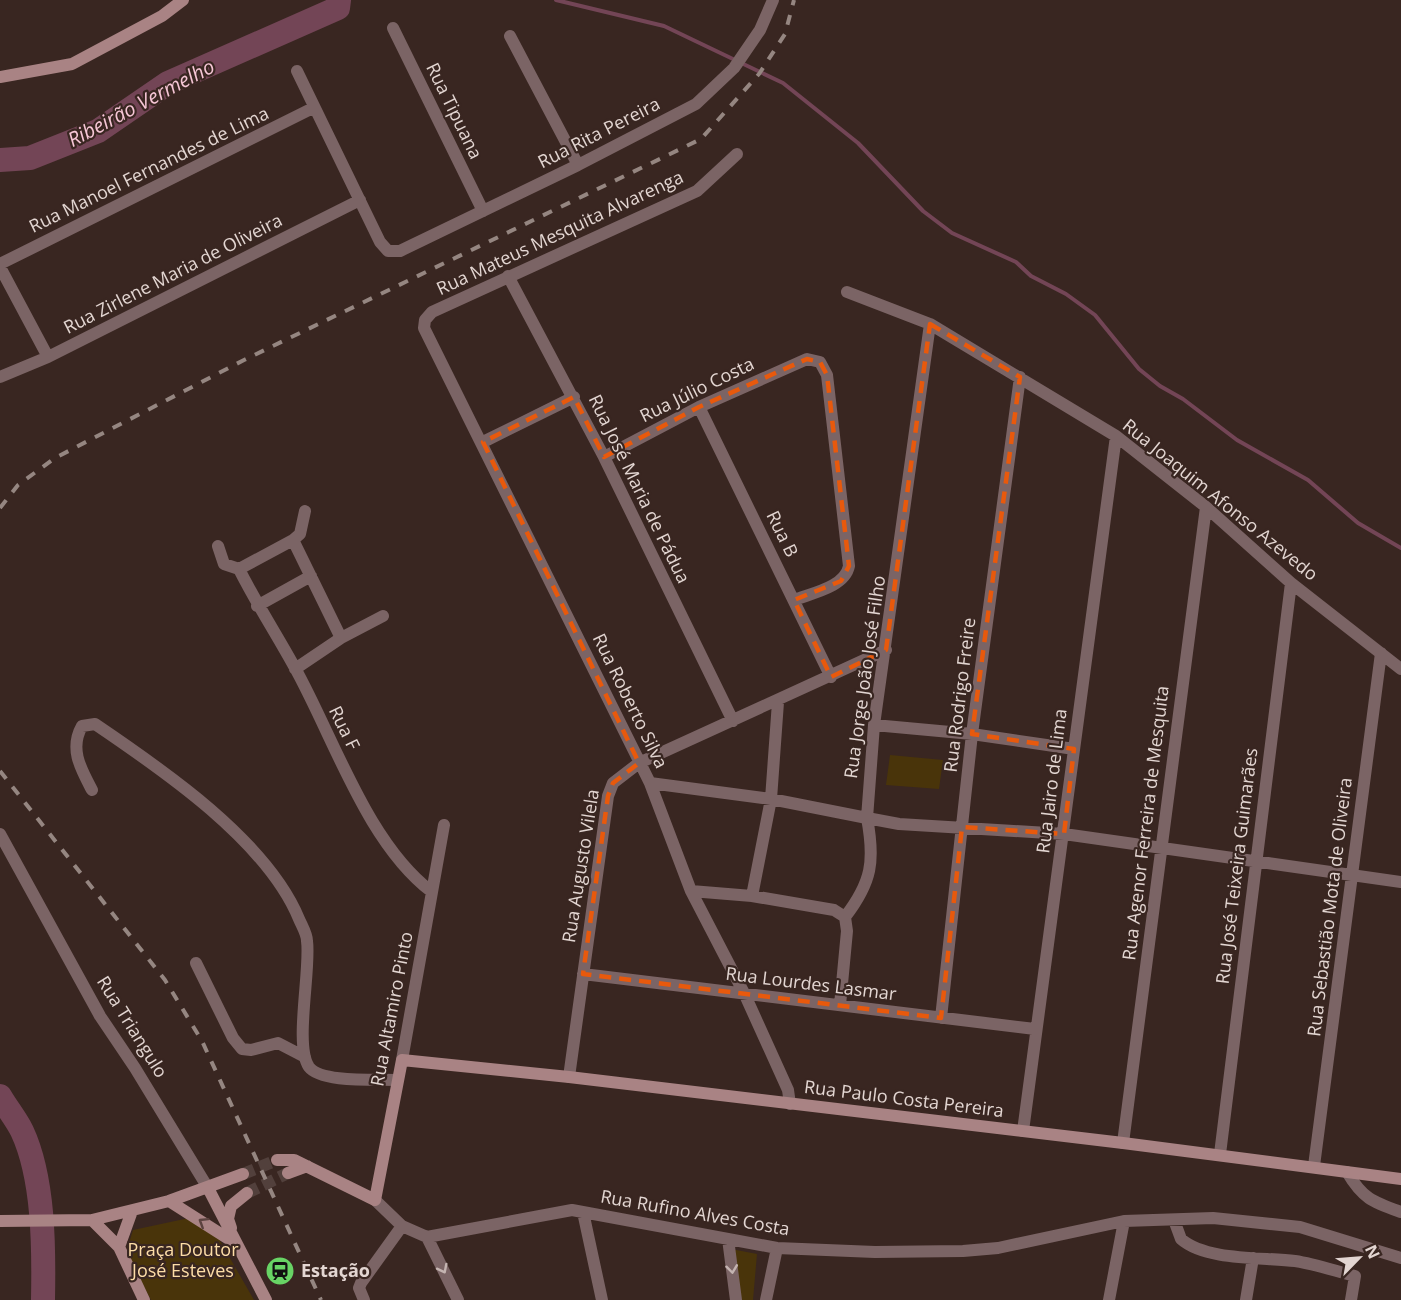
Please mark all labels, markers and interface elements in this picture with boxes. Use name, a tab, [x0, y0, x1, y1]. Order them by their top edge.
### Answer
water label: Ribeirão Vermelho	[63, 52, 219, 153]
street label: Rua Tipuana	[421, 58, 489, 163]
street label: Rua Rita Pereira	[533, 91, 664, 173]
street label: Rua Manoel Fernandes de Lima	[25, 100, 272, 238]
street label: Rua Mateus Mesquita Alvarenga	[432, 164, 687, 300]
street label: Rua Zirlene Maria de Oliveira	[59, 207, 286, 339]
street label: Rua Júlio Costa	[635, 351, 758, 427]
street label: Rua José Maria de Pádua	[584, 390, 696, 587]
street label: Rua Joaquim Afonso Azevedo	[1118, 413, 1323, 586]
street label: Rua B	[761, 507, 804, 561]
street label: Rua Jorge João José Filho	[838, 574, 890, 780]
street label: Rua Rodrigo Freire	[938, 616, 980, 774]
street label: Rua Roberto Silva	[588, 629, 674, 772]
street label: Rua Agenor Ferreira de Mesquita	[1116, 684, 1174, 962]
street label: Rua F	[324, 702, 366, 754]
street label: Rua Jairo de Lima	[1030, 707, 1072, 855]
street label: Rua José Teixeira Guimarães	[1210, 746, 1262, 985]
street label: Rua Sebastião Mota de Oliveira	[1301, 776, 1357, 1038]
street label: Rua Augusto Vilela	[556, 787, 604, 944]
street label: Rua Altamiro Pinto	[364, 930, 418, 1088]
street label: Rua Lourdes Lasmar	[724, 961, 898, 1005]
street label: Rua Triangulo	[92, 971, 174, 1082]
street label: Rua Paulo Costa Pereira	[803, 1074, 1005, 1122]
street label: Rua Rufino Alves Costa	[599, 1184, 792, 1240]
one-way arrow	[198, 1218, 209, 1229]
north arrow	[1329, 1228, 1389, 1288]
park label: Praça Doutor José Esteves	[127, 1237, 239, 1282]
text: N	[1360, 1241, 1385, 1262]
station icon: Estação	[264, 1255, 296, 1287]
place label: Estação	[301, 1258, 370, 1282]
one-way arrow	[435, 1262, 447, 1273]
one-way arrow	[725, 1265, 737, 1274]

